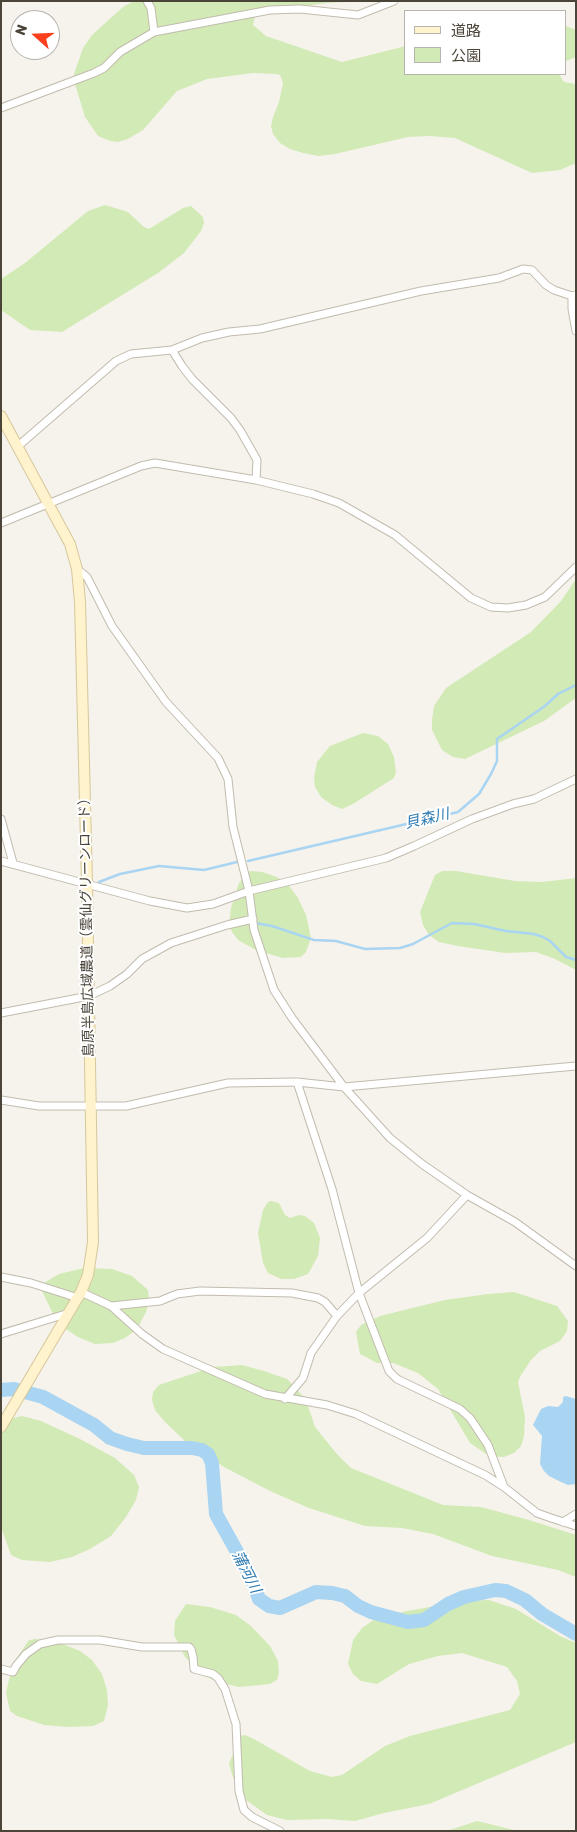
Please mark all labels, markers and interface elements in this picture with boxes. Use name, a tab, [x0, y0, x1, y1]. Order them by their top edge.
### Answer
north arrow	[10, 10, 60, 60]
legend	[404, 10, 567, 75]
text: N	[12, 22, 31, 38]
text: 道路	[451, 22, 481, 40]
text: 公園	[451, 47, 481, 65]
street label: 島原半島広域農道（雲仙グリーンロード）	[76, 791, 98, 1057]
water label: 貝森川	[403, 805, 451, 833]
water label: 蒲河川	[228, 1548, 264, 1596]

